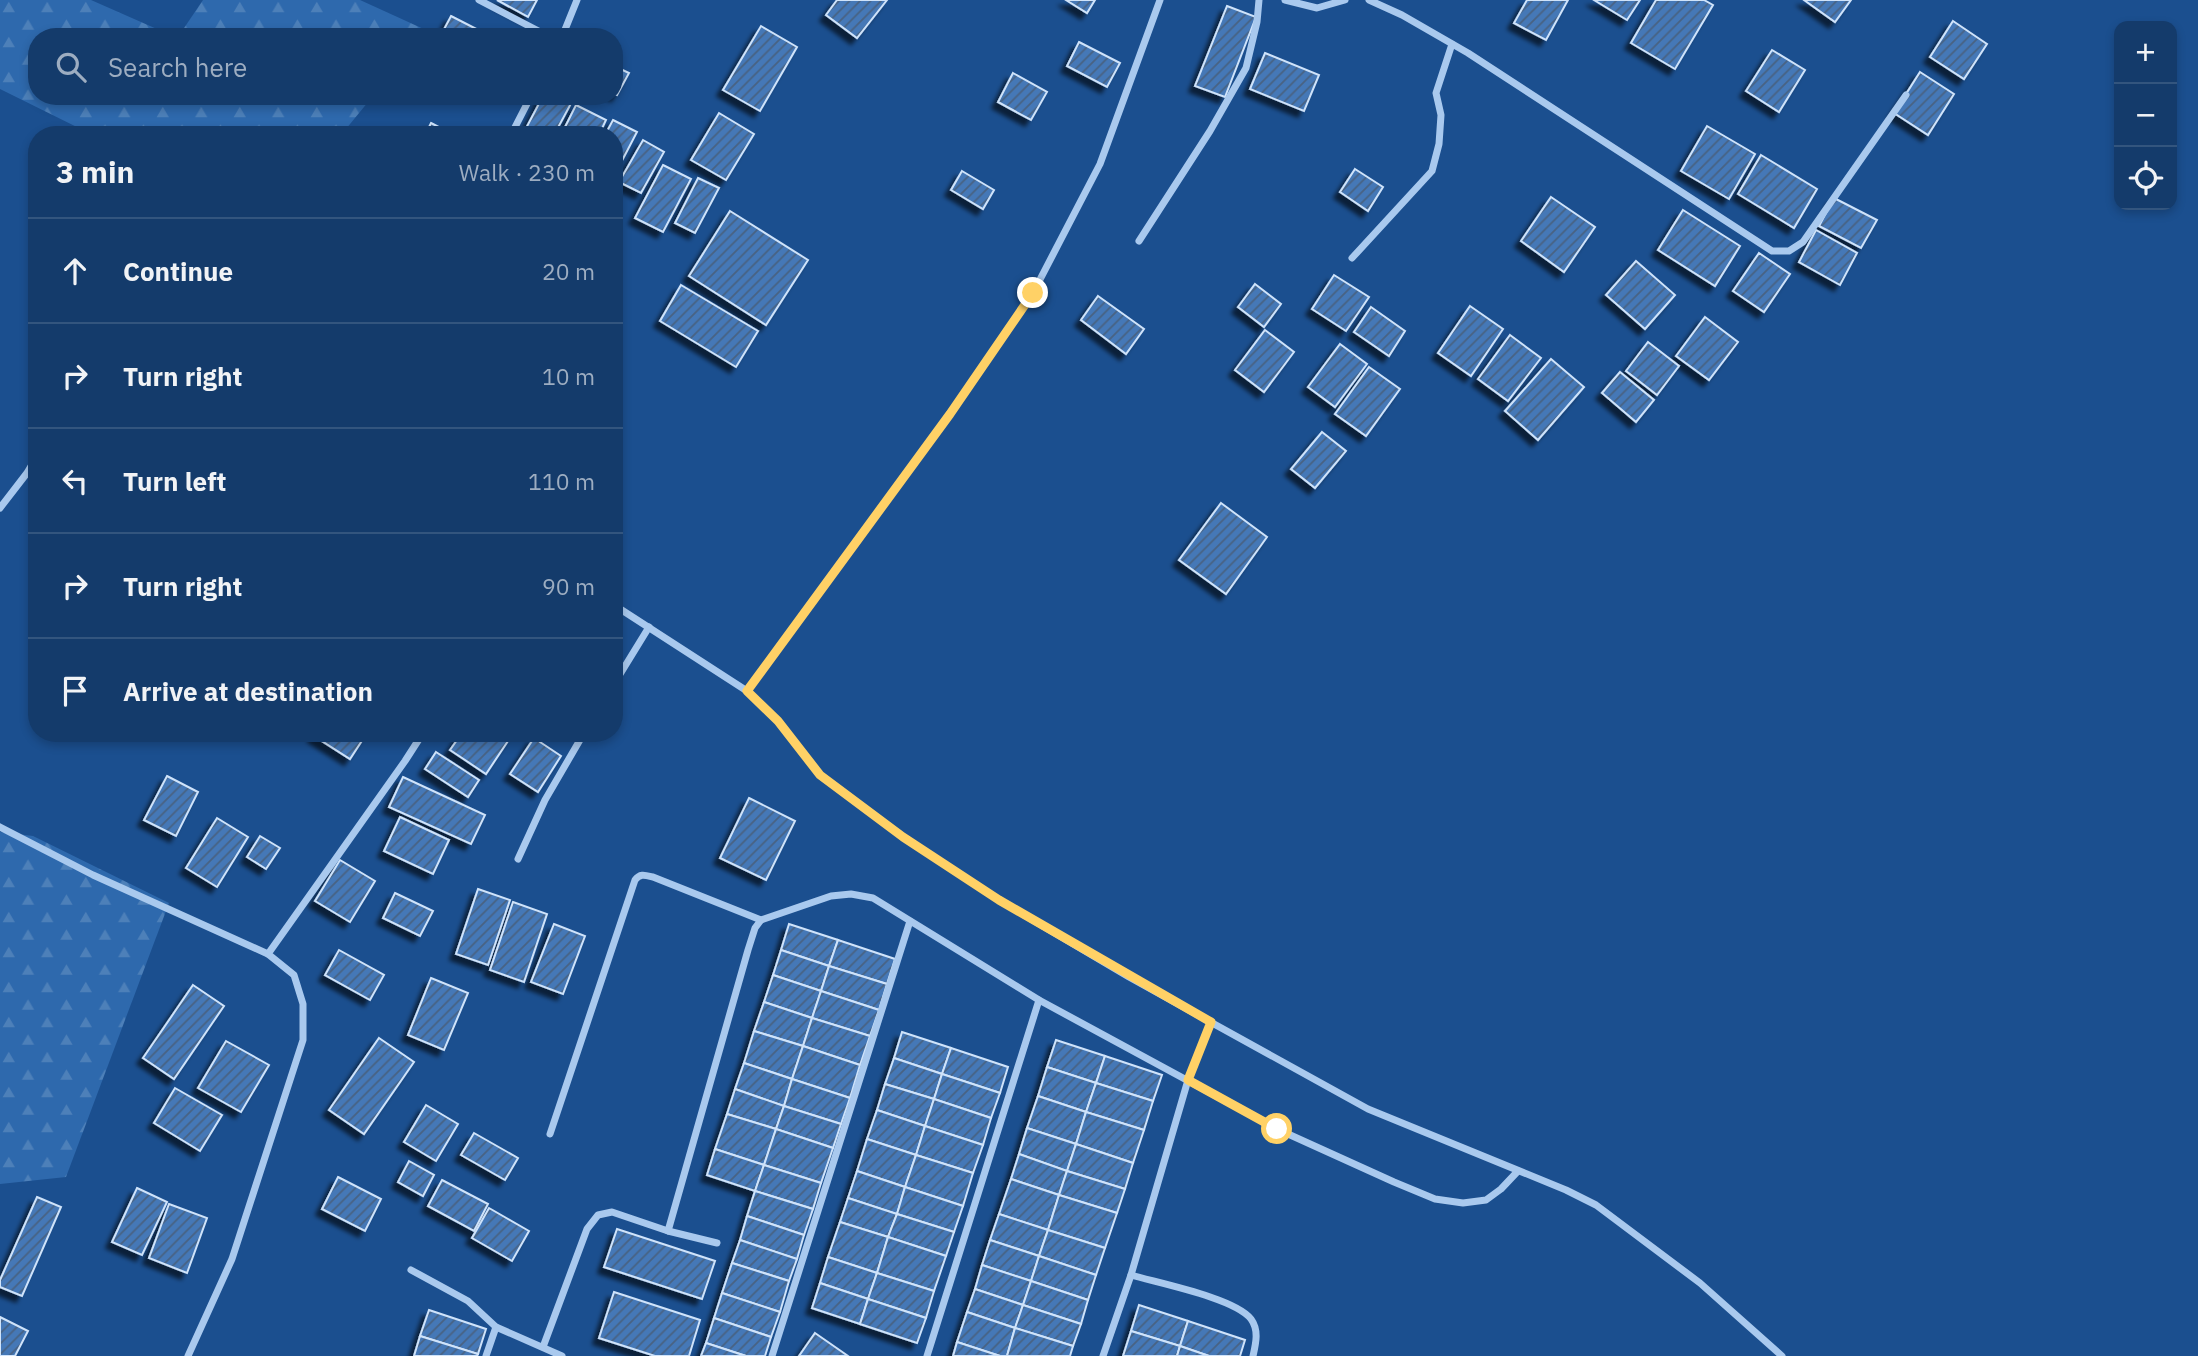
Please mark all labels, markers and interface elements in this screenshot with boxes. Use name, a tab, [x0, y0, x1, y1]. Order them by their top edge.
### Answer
map controls	[2114, 21, 2177, 210]
button: +	[2114, 21, 2177, 84]
search box	[28, 28, 623, 105]
icon: search	[52, 48, 90, 86]
text: Search here	[108, 50, 247, 84]
button: −	[2114, 84, 2177, 147]
button: locate	[2114, 147, 2177, 210]
text: 3 min	[56, 152, 134, 191]
text: Walk · 230 m	[459, 157, 595, 187]
icon: ahead	[56, 252, 94, 290]
text: Continue	[123, 254, 233, 288]
text: 20 m	[542, 256, 595, 286]
route end	[1017, 277, 1048, 308]
icon: right	[56, 357, 94, 395]
text: Turn right	[123, 359, 242, 393]
text: 10 m	[542, 361, 595, 391]
icon: left	[56, 462, 94, 500]
text: Turn left	[123, 464, 226, 498]
text: 110 m	[528, 466, 595, 496]
icon: right	[56, 567, 94, 605]
text: Turn right	[123, 569, 242, 603]
text: 90 m	[542, 571, 595, 601]
icon: arrive	[56, 672, 94, 710]
text: Arrive at destination	[123, 674, 373, 708]
route start	[1261, 1113, 1292, 1144]

